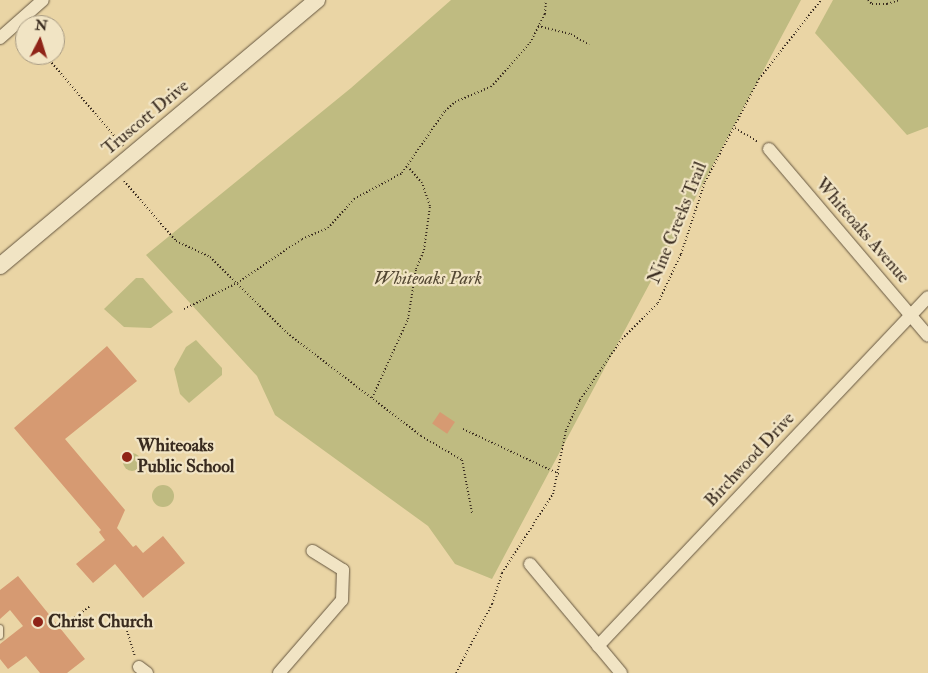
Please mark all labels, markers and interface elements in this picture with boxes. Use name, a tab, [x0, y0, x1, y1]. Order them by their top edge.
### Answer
north arrow	[15, 15, 65, 65]
text: N	[34, 17, 48, 35]
street label: Truscott Drive	[98, 76, 194, 160]
street label: Nine Creeks Trail	[644, 159, 712, 287]
street label: Whiteoaks Avenue	[810, 174, 914, 288]
park label: Whiteoaks Park	[374, 268, 482, 290]
street label: Birchwood Drive	[701, 408, 799, 512]
place label: Whiteoaks Public School	[137, 436, 234, 478]
marker: Whiteoaks Public School	[121, 451, 133, 463]
place label: Christ Church	[48, 611, 153, 633]
marker: Christ Church	[32, 616, 44, 628]

